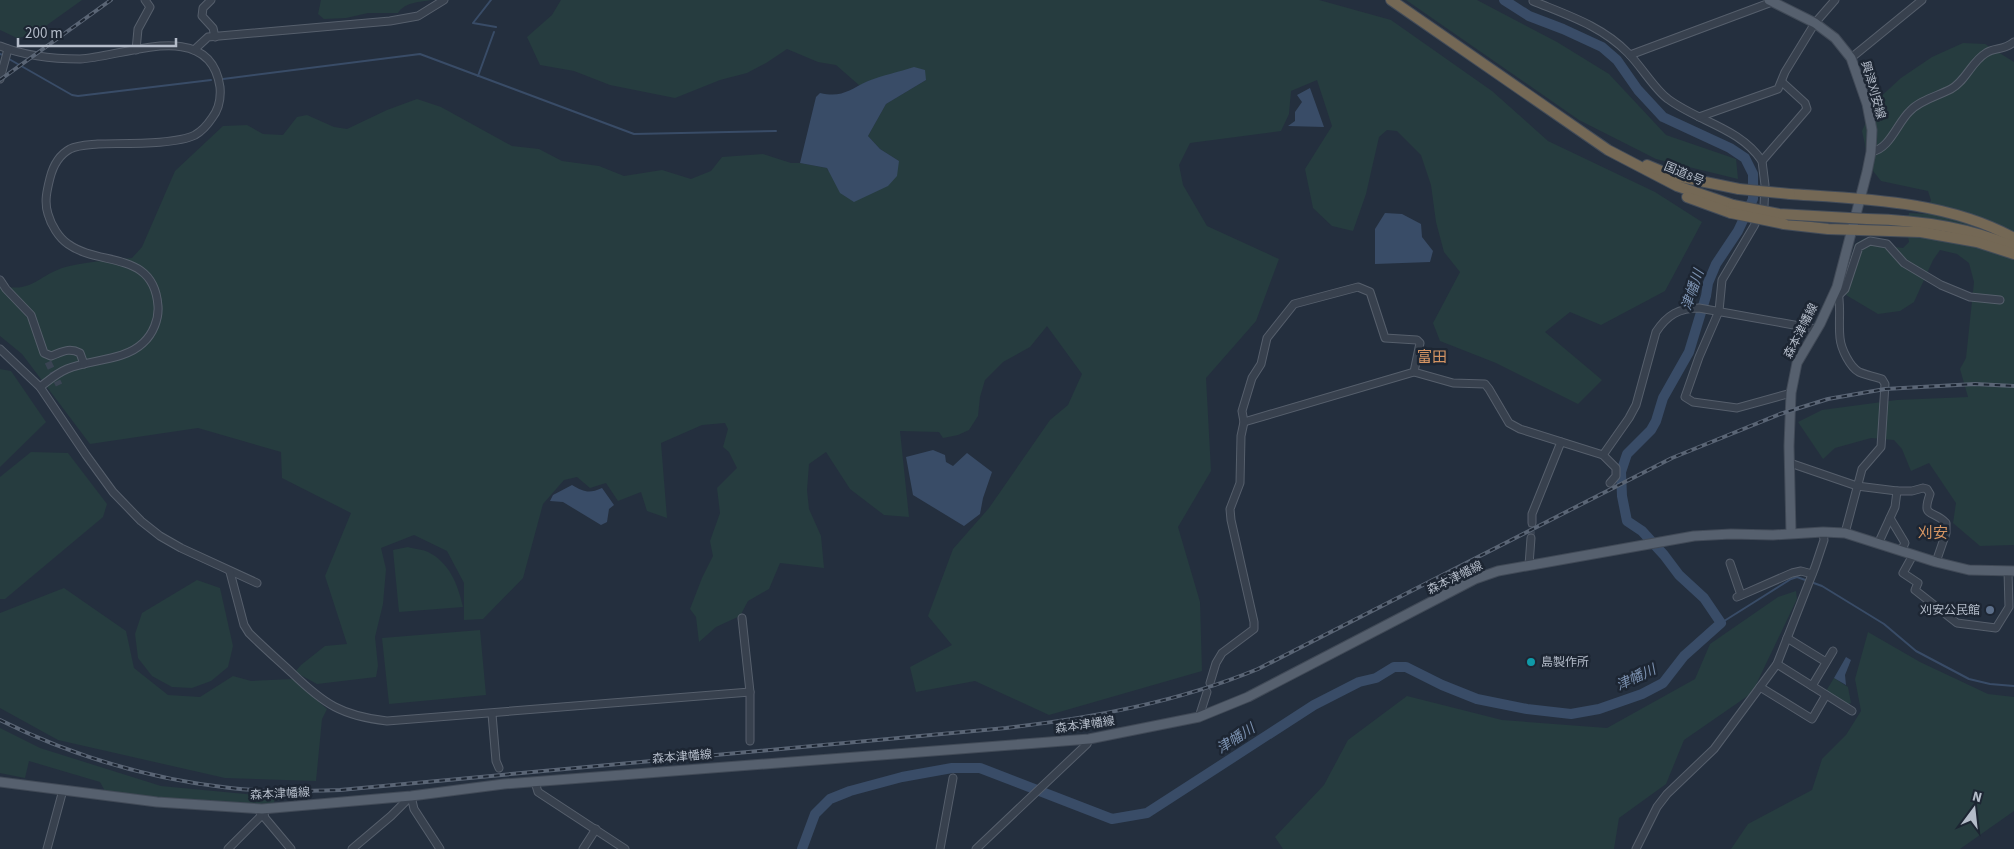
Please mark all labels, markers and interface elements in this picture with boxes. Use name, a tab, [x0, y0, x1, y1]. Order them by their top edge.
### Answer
scale bar	[18, 15, 175, 47]
text: 200 m	[25, 23, 63, 44]
street label: 興津刈安線	[1857, 59, 1889, 121]
street label: 国道8号	[1661, 158, 1707, 190]
water label: 津幡川	[1677, 265, 1710, 313]
street label: 森本津幡線	[1780, 300, 1822, 362]
district label: 富田	[1417, 347, 1447, 368]
district label: 刈安	[1918, 523, 1948, 544]
street label: 森本津幡線	[1424, 557, 1486, 599]
place label: 刈安公民館	[1920, 602, 1980, 619]
marker: 刈安公民館	[1984, 604, 1996, 616]
place label: 島製作所	[1541, 654, 1589, 671]
marker: 島製作所	[1525, 656, 1537, 668]
water label: 津幡川	[1613, 659, 1661, 696]
street label: 森本津幡線	[1054, 712, 1116, 738]
water label: 津幡川	[1213, 718, 1261, 759]
street label: 森本津幡線	[651, 746, 713, 768]
street label: 森本津幡線	[250, 784, 310, 804]
north arrow	[1949, 784, 1999, 834]
text: N	[1970, 787, 1984, 808]

